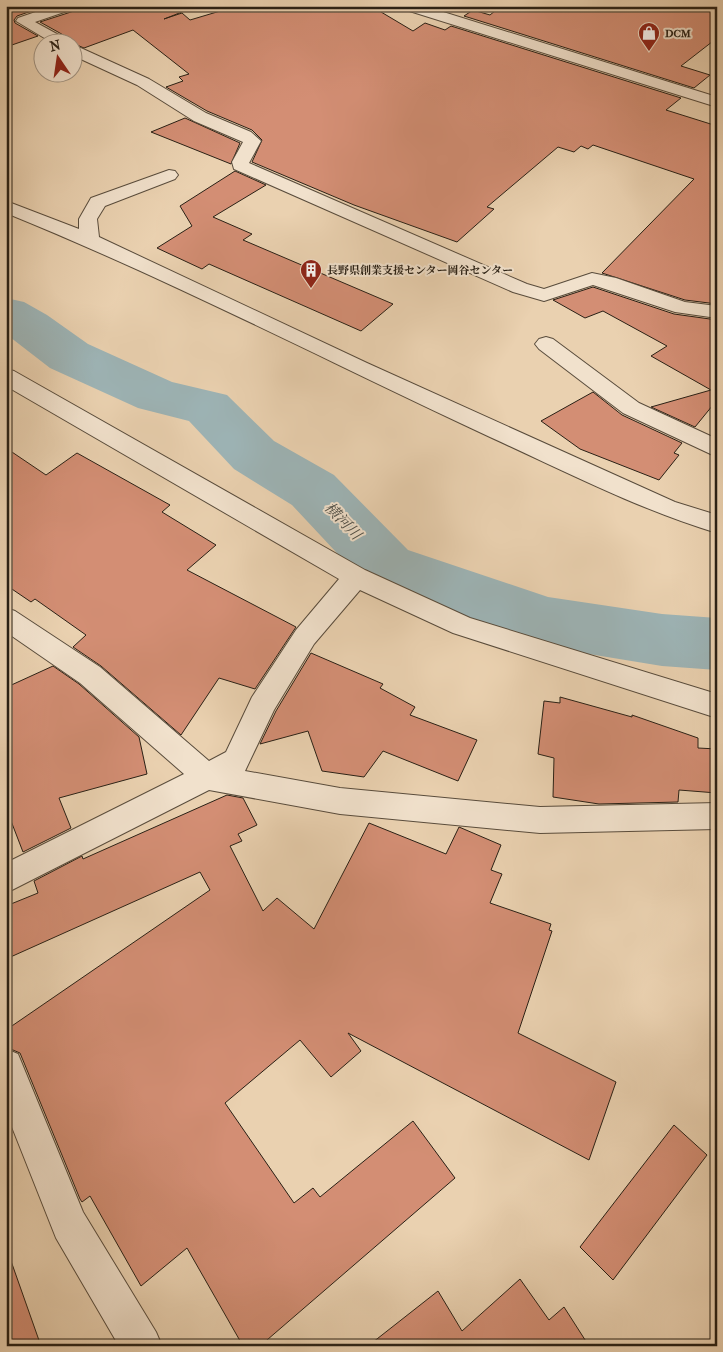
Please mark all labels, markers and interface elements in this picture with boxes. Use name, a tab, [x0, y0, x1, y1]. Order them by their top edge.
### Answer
shop icon: DCM	[637, 21, 661, 52]
place label: DCM	[664, 27, 691, 40]
north arrow	[32, 32, 82, 82]
text: N	[48, 36, 63, 55]
building icon: 長野県創業支援センター岡谷センター	[299, 258, 323, 289]
place label: 長野県創業支援センター岡谷センター	[327, 264, 513, 277]
water label: 横河川	[321, 499, 366, 545]

